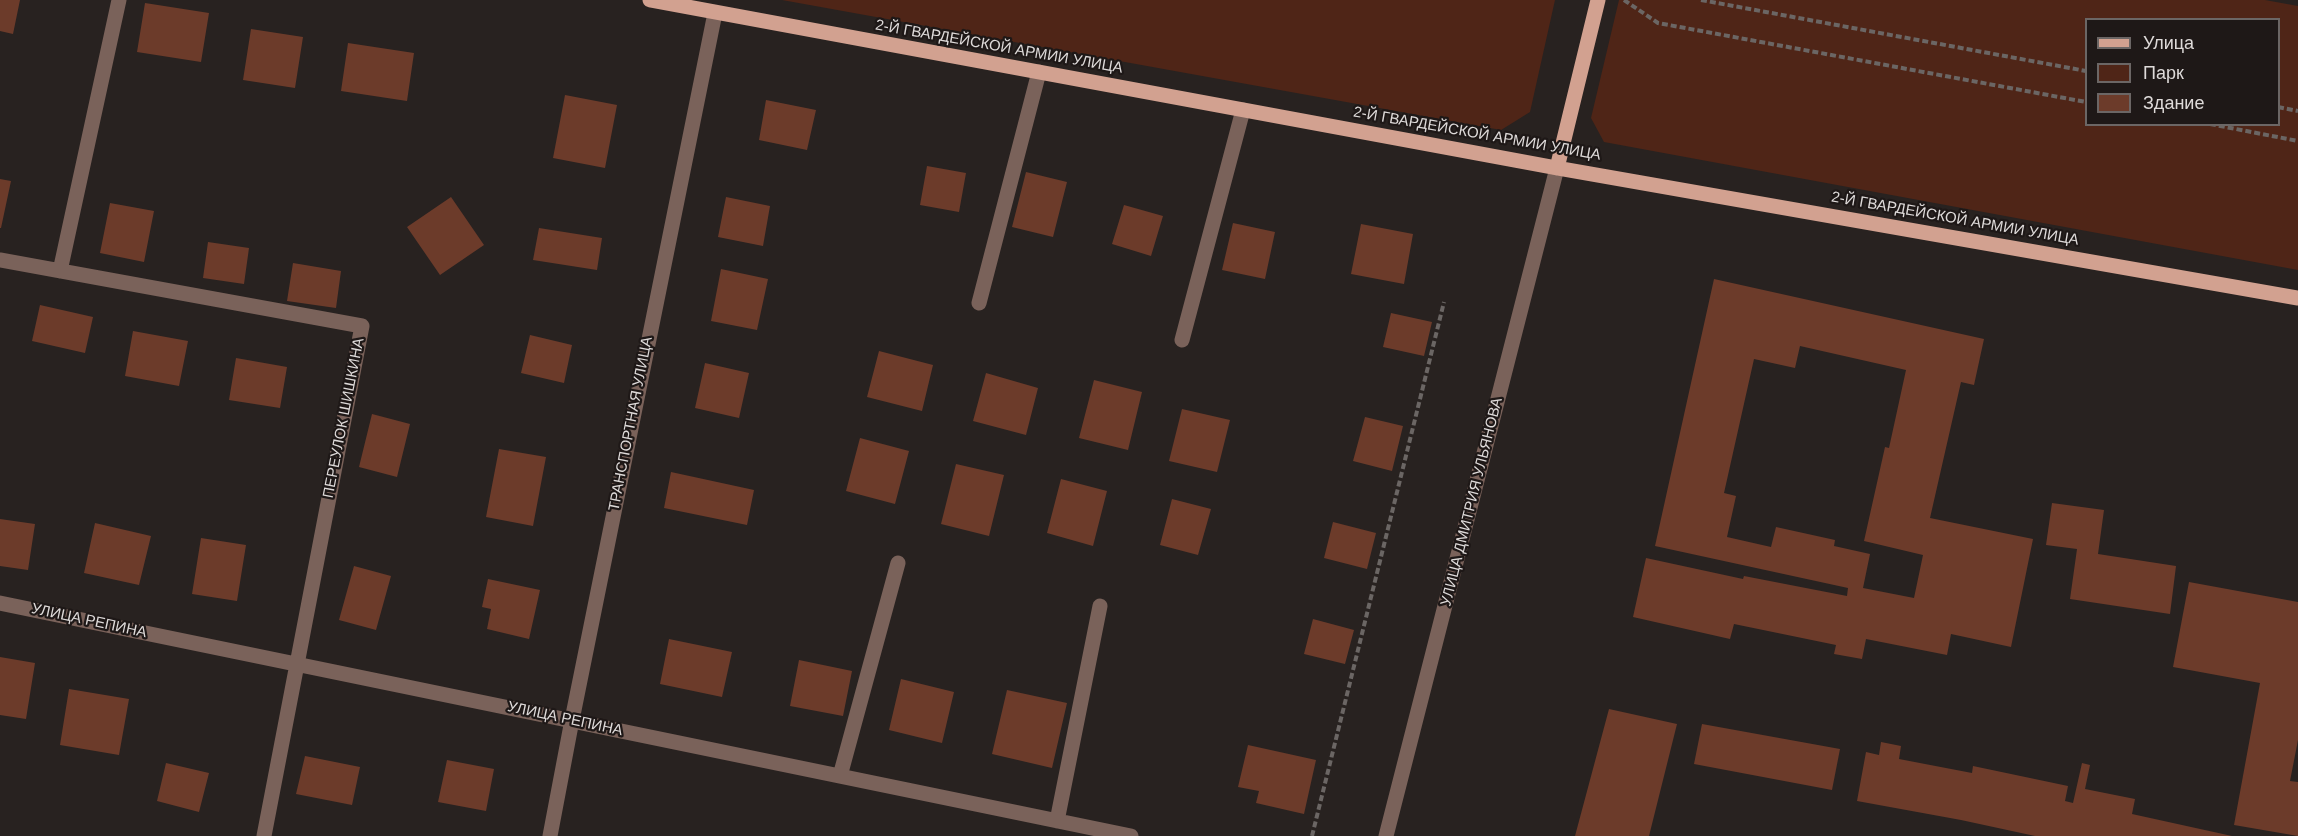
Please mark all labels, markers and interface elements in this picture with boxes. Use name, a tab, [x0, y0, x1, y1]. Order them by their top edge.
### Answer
street label: 2-Й ГВАРДЕЙСКОЙ АРМИИ УЛИЦА	[874, 16, 1124, 78]
legend	[2085, 18, 2280, 126]
text: Улица	[2143, 33, 2194, 53]
text: Парк	[2143, 63, 2184, 83]
text: Здание	[2143, 93, 2204, 113]
street label: 2-Й ГВАРДЕЙСКОЙ АРМИИ УЛИЦА	[1352, 103, 1602, 165]
street label: 2-Й ГВАРДЕЙСКОЙ АРМИИ УЛИЦА	[1830, 188, 2080, 250]
street label: ТРАНСПОРТНАЯ УЛИЦА	[605, 335, 657, 513]
street label: ПЕРЕУЛОК ШИШКИНА	[320, 336, 368, 500]
street label: УЛИЦА ДМИТРИЯ УЛЬЯНОВА	[1437, 396, 1507, 608]
street label: УЛИЦА РЕПИНА	[30, 600, 148, 642]
street label: УЛИЦА РЕПИНА	[506, 698, 624, 740]

